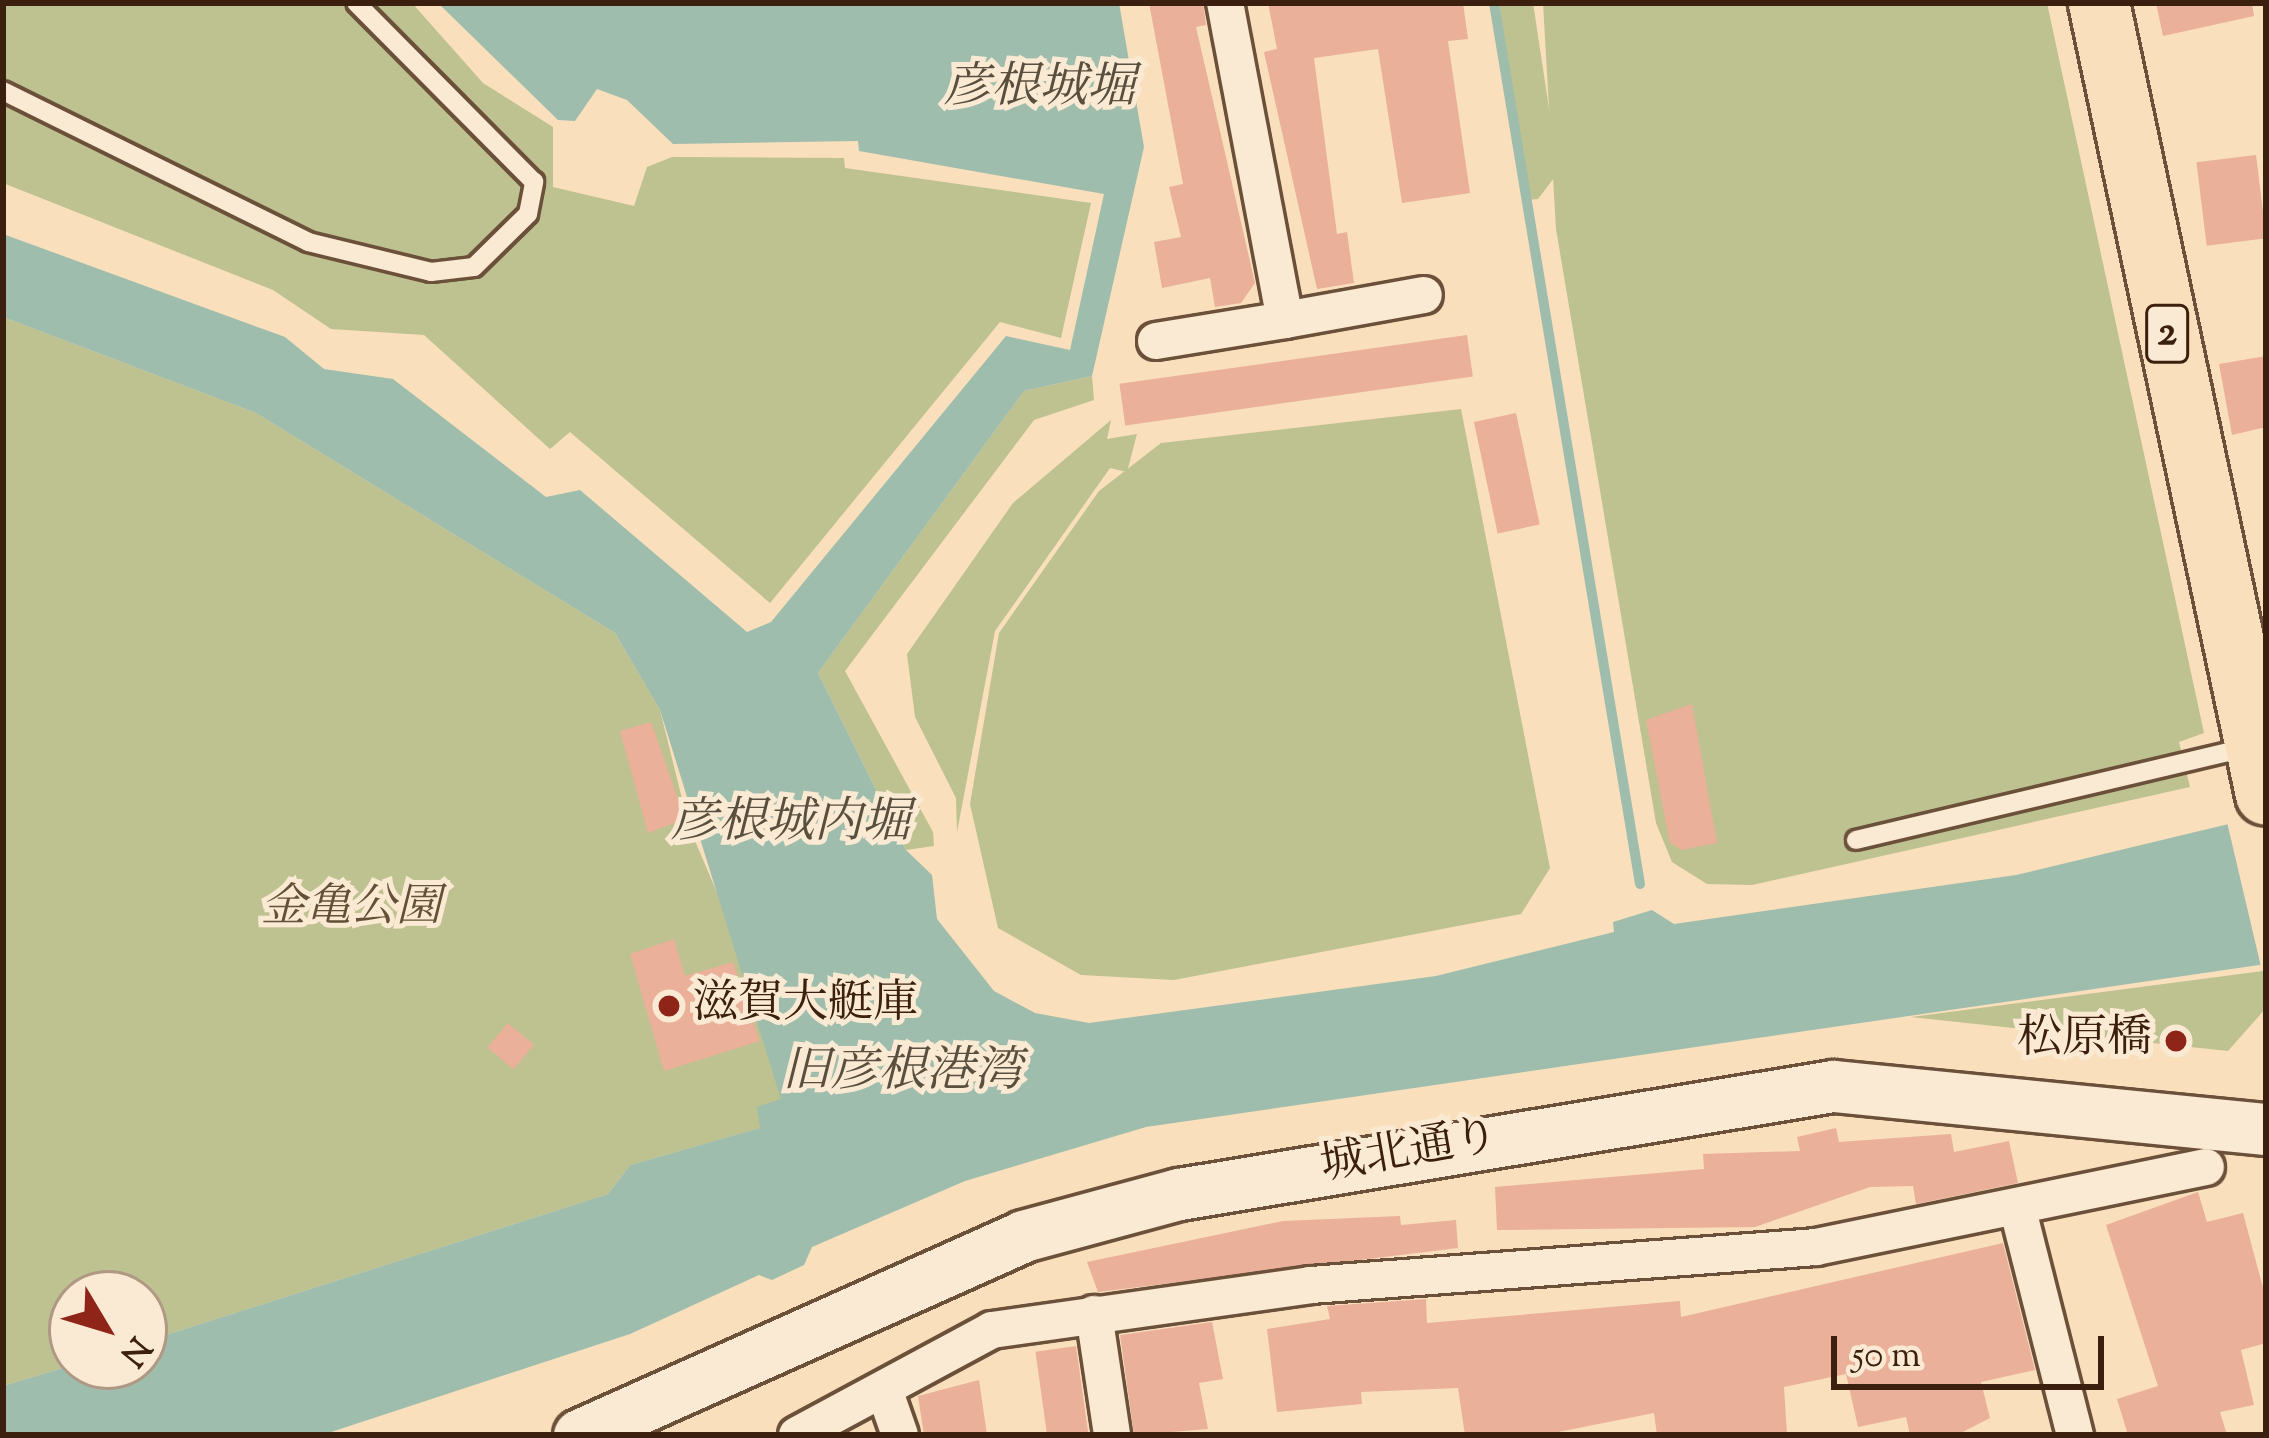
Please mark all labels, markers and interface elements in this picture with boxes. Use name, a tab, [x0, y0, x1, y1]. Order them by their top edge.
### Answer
water label: 彦根城堀	[943, 61, 1135, 119]
road number: 2	[2143, 298, 2191, 370]
water label: 彦根城内堀	[670, 796, 910, 854]
park label: 金亀公園	[261, 883, 441, 937]
place label: 滋賀大艇庫	[693, 979, 918, 1033]
marker: 滋賀大艇庫	[656, 993, 682, 1019]
place label: 松原橋	[2017, 1014, 2152, 1068]
marker: 松原橋	[2163, 1028, 2189, 1054]
water label: 旧彦根港湾	[782, 1045, 1022, 1103]
street label: 城北通り	[1317, 1111, 1503, 1195]
north arrow	[48, 1270, 168, 1390]
scale bar	[1837, 1312, 2110, 1386]
text: N	[107, 1325, 161, 1375]
text: 50 m	[1852, 1331, 1921, 1383]

